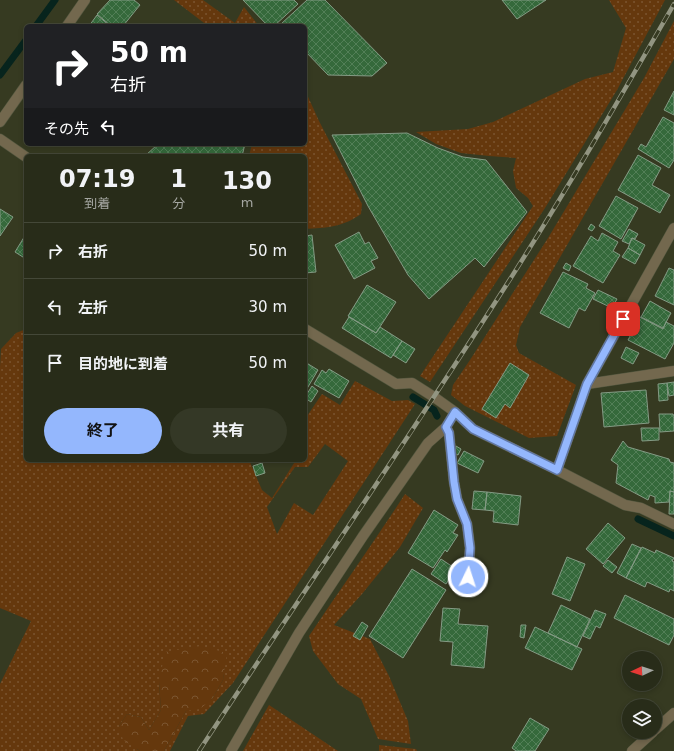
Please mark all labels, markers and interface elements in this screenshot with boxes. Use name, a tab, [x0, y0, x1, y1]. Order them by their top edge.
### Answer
text: 50 m	[110, 36, 188, 69]
icon: right	[44, 40, 96, 92]
text: 右折	[110, 74, 146, 95]
icon: left	[97, 116, 119, 138]
text: その先	[44, 120, 89, 138]
text: 07:19	[59, 165, 135, 193]
text: 1	[170, 165, 187, 193]
text: 130	[222, 167, 272, 195]
text: m	[241, 195, 253, 210]
text: 到着	[84, 196, 110, 211]
text: 分	[172, 196, 185, 211]
icon: right	[44, 240, 66, 262]
text: 50 m	[249, 242, 287, 260]
text: 右折	[78, 243, 108, 261]
icon: left	[44, 296, 66, 318]
text: 30 m	[249, 298, 287, 316]
text: 左折	[78, 299, 108, 317]
pin	[606, 302, 640, 336]
icon: arrive	[612, 308, 634, 330]
icon: arrive	[44, 352, 66, 374]
text: 50 m	[249, 354, 287, 372]
text: 目的地に到着	[78, 355, 168, 373]
button: 終了	[44, 408, 162, 454]
button: 共有	[170, 408, 287, 454]
position arrow	[447, 556, 489, 598]
north arrow	[622, 651, 662, 691]
map controls	[622, 651, 662, 739]
button: layers	[622, 699, 662, 739]

